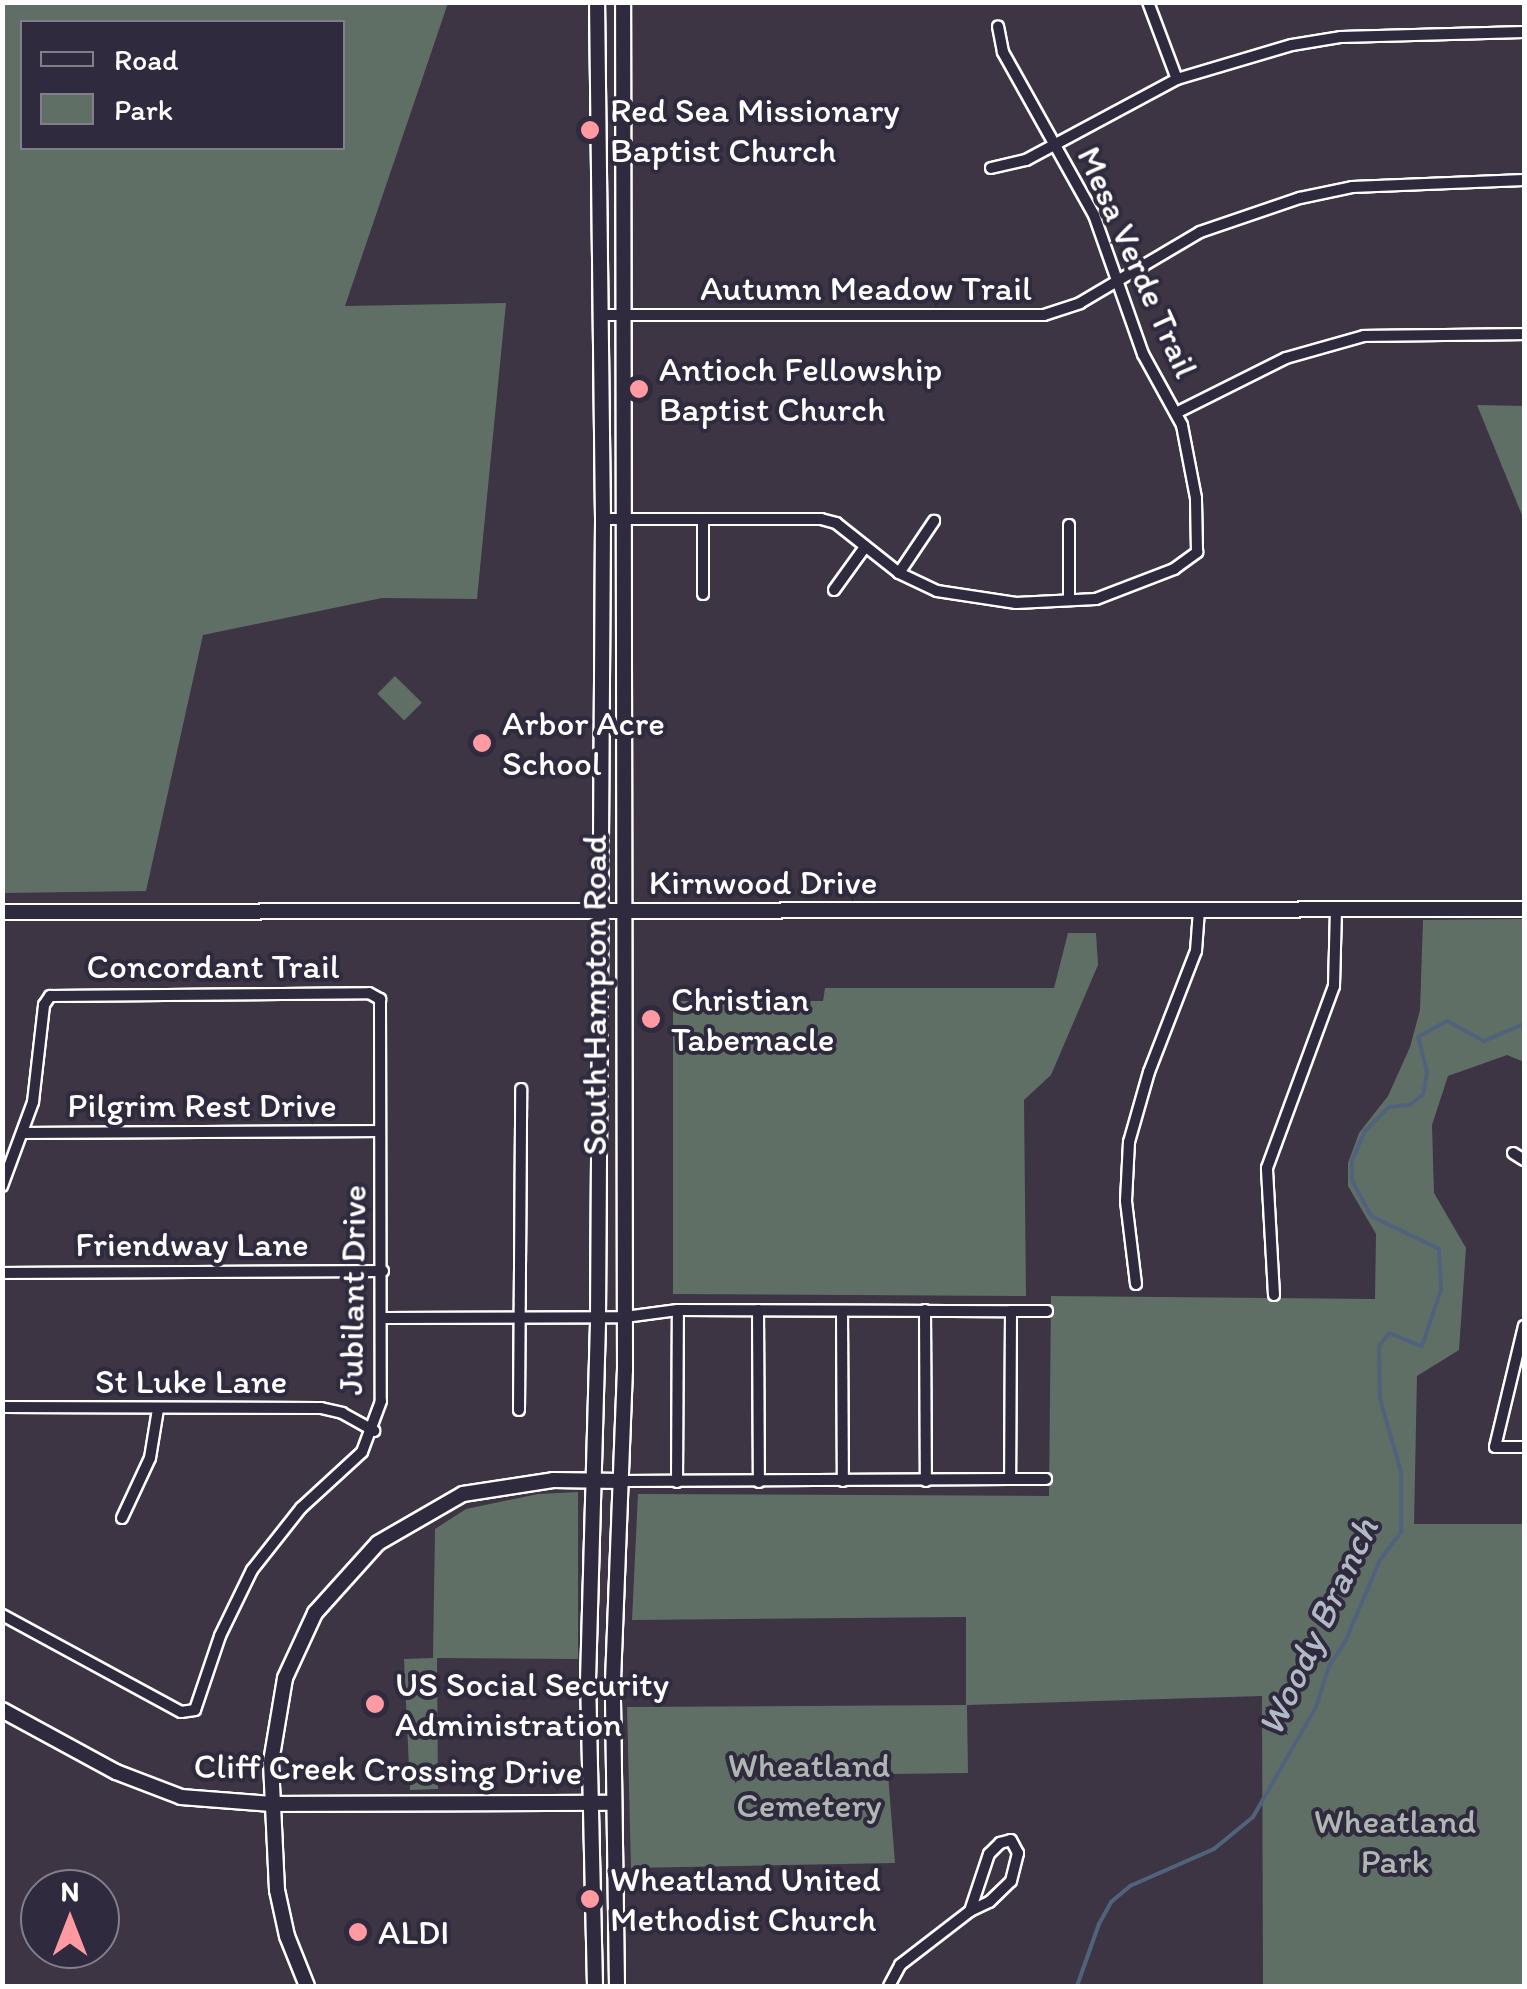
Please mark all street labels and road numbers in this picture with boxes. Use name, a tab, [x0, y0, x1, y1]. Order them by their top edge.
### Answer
street label: Mesa Verde Trail	[1069, 141, 1207, 383]
street label: Autumn Meadow Trail	[702, 267, 1030, 309]
street label: South Hampton Road	[573, 836, 615, 1154]
street label: Kirnwood Drive	[648, 861, 878, 903]
street label: Concordant Trail	[86, 945, 340, 987]
street label: Pilgrim Rest Drive	[67, 1084, 337, 1126]
street label: Jubilant Drive	[329, 1184, 375, 1396]
street label: Friendway Lane	[75, 1223, 309, 1265]
street label: St Luke Lane	[95, 1360, 287, 1402]
street label: Cliff Creek Crossing Drive	[193, 1745, 583, 1793]

